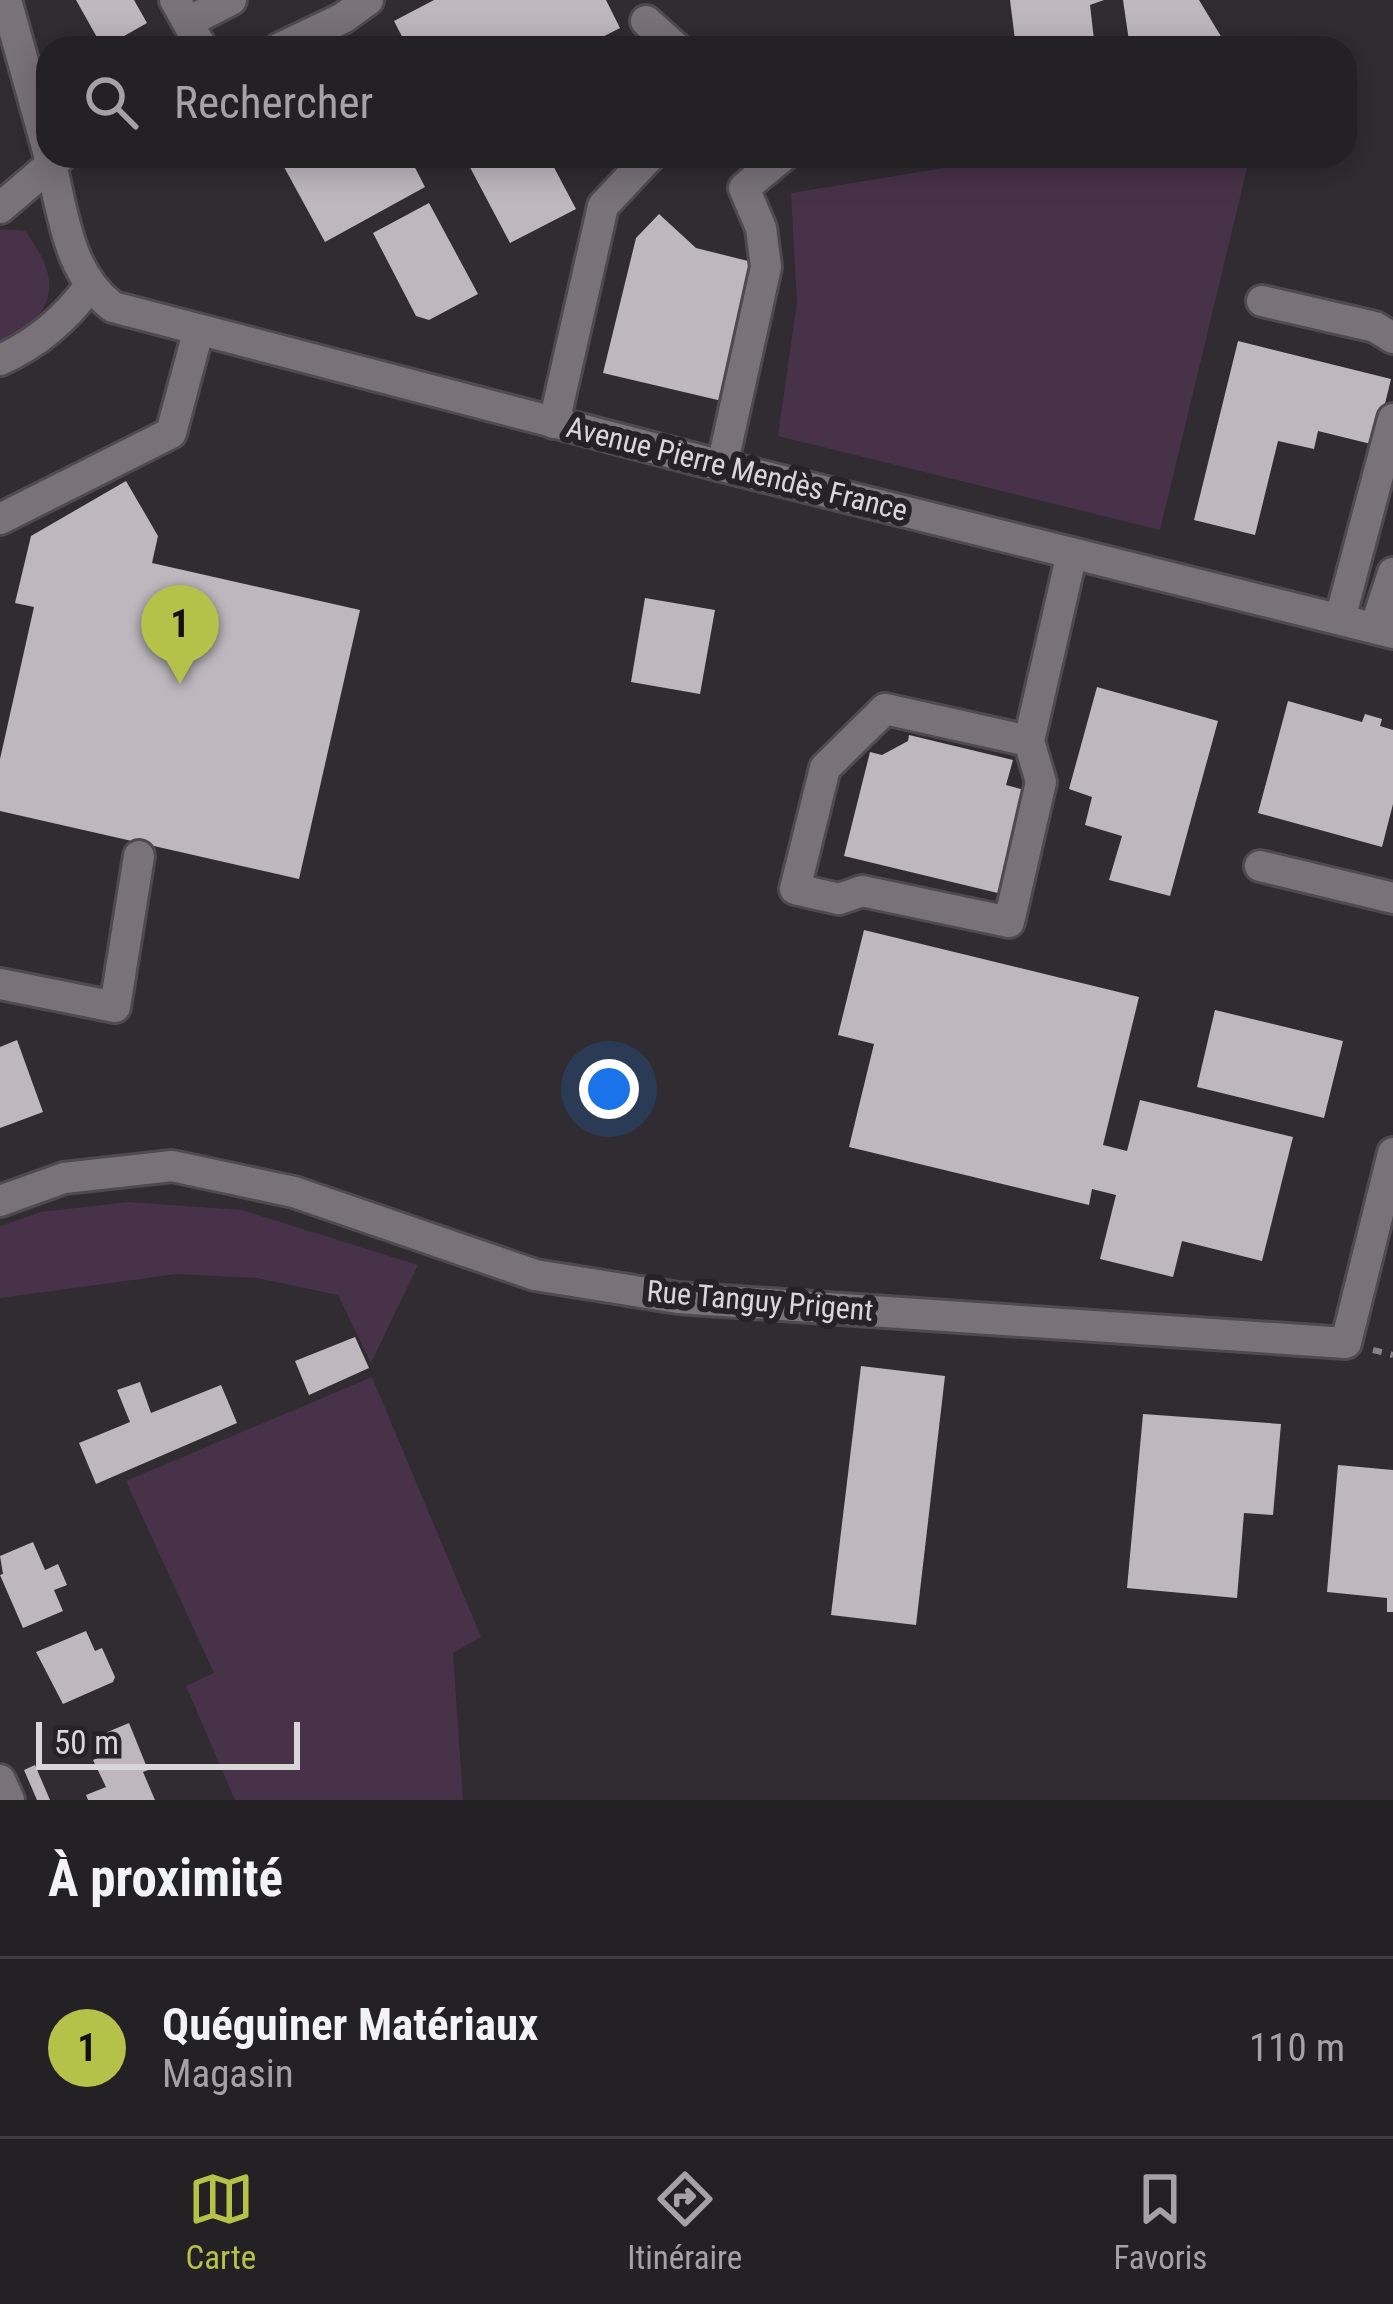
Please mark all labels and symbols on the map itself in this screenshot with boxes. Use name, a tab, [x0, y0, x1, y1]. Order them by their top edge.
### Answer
street label: Avenue Pierre Mendès France	[563, 409, 911, 528]
pin: 1	[141, 585, 219, 684]
your location	[579, 1059, 639, 1119]
street label: Rue Tanguy Prigent	[645, 1273, 875, 1328]
scale bar	[36, 1716, 300, 1769]

